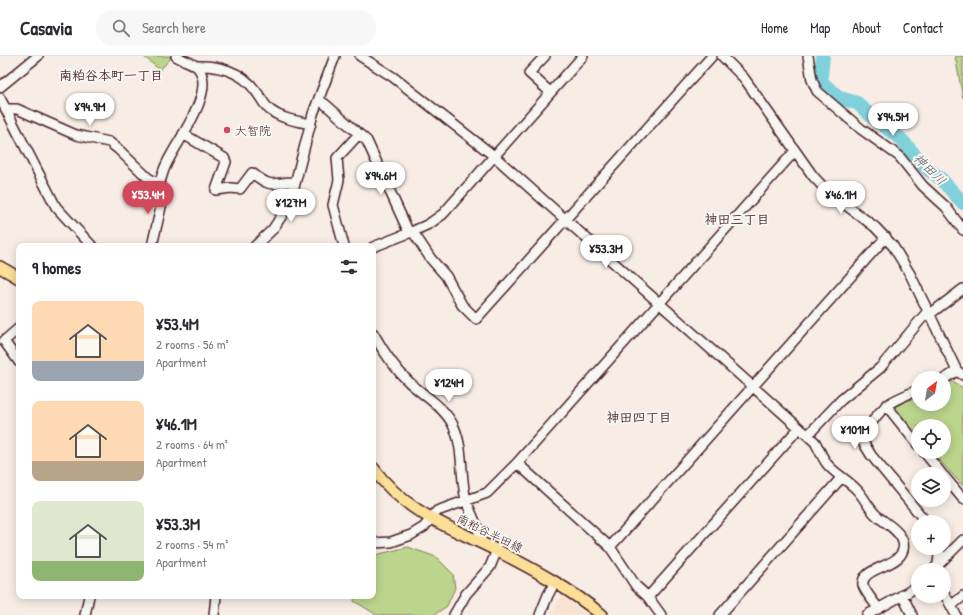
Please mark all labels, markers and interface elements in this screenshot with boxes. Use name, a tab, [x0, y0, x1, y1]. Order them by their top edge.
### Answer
search box	[96, 10, 376, 46]
text: Casavia	[20, 15, 72, 41]
icon: search	[110, 17, 132, 39]
text: Search here	[142, 17, 206, 38]
text: Home	[761, 18, 788, 37]
text: Map	[810, 18, 830, 37]
text: About	[852, 18, 881, 37]
text: Contact	[903, 18, 943, 37]
district label: 南粕谷本町一丁目	[59, 66, 163, 84]
pin: ¥94.9M	[57, 93, 123, 127]
text: ¥94.9M	[75, 97, 105, 115]
pin: ¥94.5M	[860, 103, 926, 137]
text: ¥94.5M	[877, 107, 909, 125]
place label: 大智院	[235, 122, 271, 139]
marker: 大智院	[222, 125, 232, 135]
water label: 神田川	[910, 149, 950, 189]
pin: ¥94.6M	[348, 162, 414, 196]
text: ¥94.6M	[365, 166, 397, 184]
pin: ¥53.4M	[115, 181, 181, 215]
pin: ¥46.1M	[808, 181, 874, 215]
text: ¥53.4M	[132, 185, 164, 203]
text: ¥46.1M	[825, 185, 857, 203]
pin: ¥127M	[263, 189, 319, 223]
text: ¥127M	[275, 193, 307, 211]
district label: 神田三丁目	[704, 210, 770, 228]
pin: ¥53.3M	[573, 235, 639, 269]
text: ¥53.3M	[589, 239, 623, 257]
text: 9 homes	[32, 256, 81, 279]
icon: filters	[338, 256, 360, 278]
text: ¥53.4M	[156, 312, 199, 335]
icon: home	[64, 317, 112, 365]
text: 2 rooms · 56 m²	[156, 335, 229, 353]
text: Apartment	[156, 353, 207, 371]
pin: ¥124M	[421, 369, 477, 403]
north arrow	[911, 371, 951, 411]
map controls	[911, 371, 951, 603]
text: ¥124M	[434, 373, 464, 391]
district label: 神田四丁目	[606, 408, 672, 426]
text: ¥46.1M	[156, 412, 197, 435]
pin: ¥101M	[827, 416, 883, 450]
icon: home	[64, 417, 112, 465]
button: locate	[911, 419, 951, 459]
text: ¥101M	[840, 420, 870, 438]
text: 2 rooms · 64 m²	[156, 435, 228, 453]
text: Apartment	[156, 453, 207, 471]
button: layers	[911, 467, 951, 507]
street label: 南粕谷半田線	[454, 510, 526, 556]
text: ¥53.3M	[156, 512, 200, 535]
button: +	[911, 515, 951, 555]
icon: home	[64, 517, 112, 565]
text: 2 rooms · 54 m²	[156, 535, 228, 553]
text: Apartment	[156, 553, 207, 571]
button: −	[911, 563, 951, 603]

